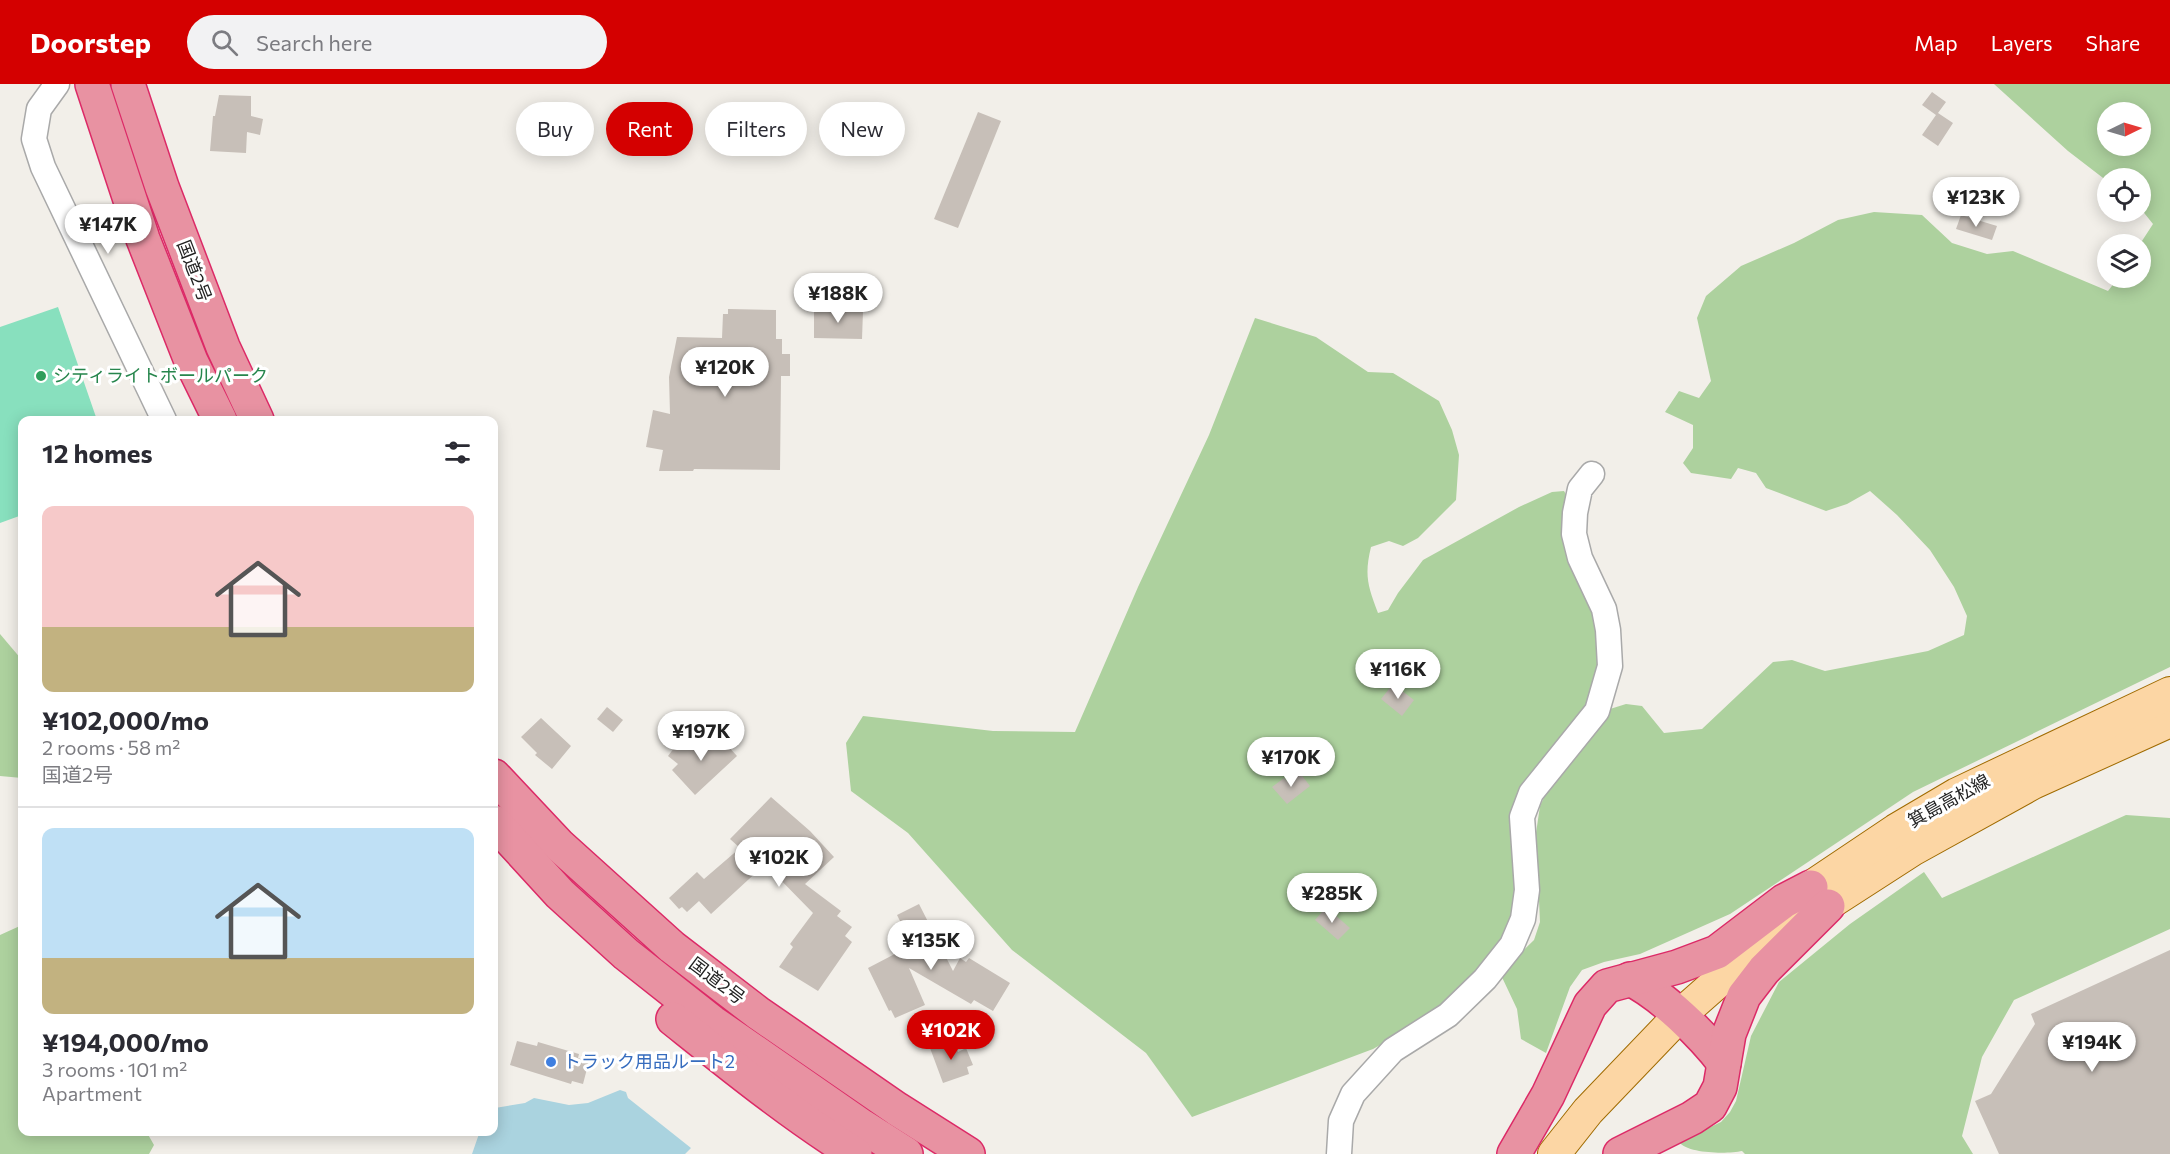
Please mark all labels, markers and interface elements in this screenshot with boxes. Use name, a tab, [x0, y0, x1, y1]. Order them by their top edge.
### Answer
search box	[187, 15, 607, 69]
text: Doorstep	[30, 25, 151, 59]
icon: search	[208, 26, 241, 59]
text: Search here	[256, 29, 372, 56]
text: Map	[1914, 30, 1958, 55]
text: Layers	[1991, 30, 2053, 55]
text: Share	[2086, 30, 2140, 55]
chip: Buy	[516, 102, 594, 156]
chip: Rent	[606, 102, 693, 156]
chip: Filters	[705, 102, 807, 156]
chip: New	[819, 102, 905, 156]
north arrow	[2097, 102, 2151, 156]
map controls	[2097, 102, 2151, 288]
button: locate	[2097, 168, 2151, 222]
pin: ¥123K	[1934, 177, 2018, 228]
text: ¥123K	[1947, 184, 2005, 208]
pin: ¥147K	[66, 204, 150, 255]
text: ¥147K	[79, 211, 137, 235]
button: layers	[2097, 234, 2151, 288]
street label: 国道2号	[173, 237, 217, 304]
pin: ¥188K	[796, 273, 880, 324]
text: ¥188K	[808, 280, 868, 304]
pin: ¥120K	[683, 347, 767, 398]
text: ¥120K	[695, 354, 755, 378]
place label: シティライトボールパーク	[53, 364, 268, 386]
marker: シティライトボールパーク	[34, 369, 48, 383]
icon: filters	[441, 436, 474, 469]
text: 12 homes	[42, 437, 153, 468]
icon: home	[204, 545, 312, 653]
pin: ¥116K	[1356, 649, 1440, 700]
text: ¥116K	[1369, 656, 1427, 680]
text: ¥102,000/mo	[42, 704, 209, 735]
pin: ¥197K	[659, 711, 743, 762]
text: ¥197K	[672, 718, 730, 742]
text: 2 rooms · 58 m²	[42, 735, 180, 759]
pin: ¥170K	[1249, 737, 1333, 788]
text: ¥170K	[1261, 744, 1321, 768]
text: 国道2号	[42, 762, 113, 786]
street label: 箕島高松線	[1904, 769, 1993, 832]
pin: ¥102K	[737, 837, 821, 888]
text: ¥102K	[749, 844, 809, 868]
icon: home	[204, 867, 312, 975]
pin: ¥285K	[1290, 873, 1374, 924]
text: ¥285K	[1301, 880, 1363, 904]
pin: ¥135K	[889, 920, 973, 971]
text: ¥135K	[901, 927, 961, 951]
street label: 国道2号	[685, 952, 750, 1008]
pin: ¥102K	[909, 1010, 993, 1061]
text: ¥102K	[921, 1017, 981, 1041]
pin: ¥194K	[2050, 1022, 2134, 1073]
text: ¥194,000/mo	[42, 1026, 209, 1057]
text: ¥194K	[2062, 1029, 2122, 1053]
place label: トラック用品ルート2	[563, 1050, 735, 1072]
marker: トラック用品ルート2	[544, 1055, 558, 1069]
text: 3 rooms · 101 m²	[42, 1057, 187, 1081]
text: Apartment	[42, 1081, 142, 1105]

